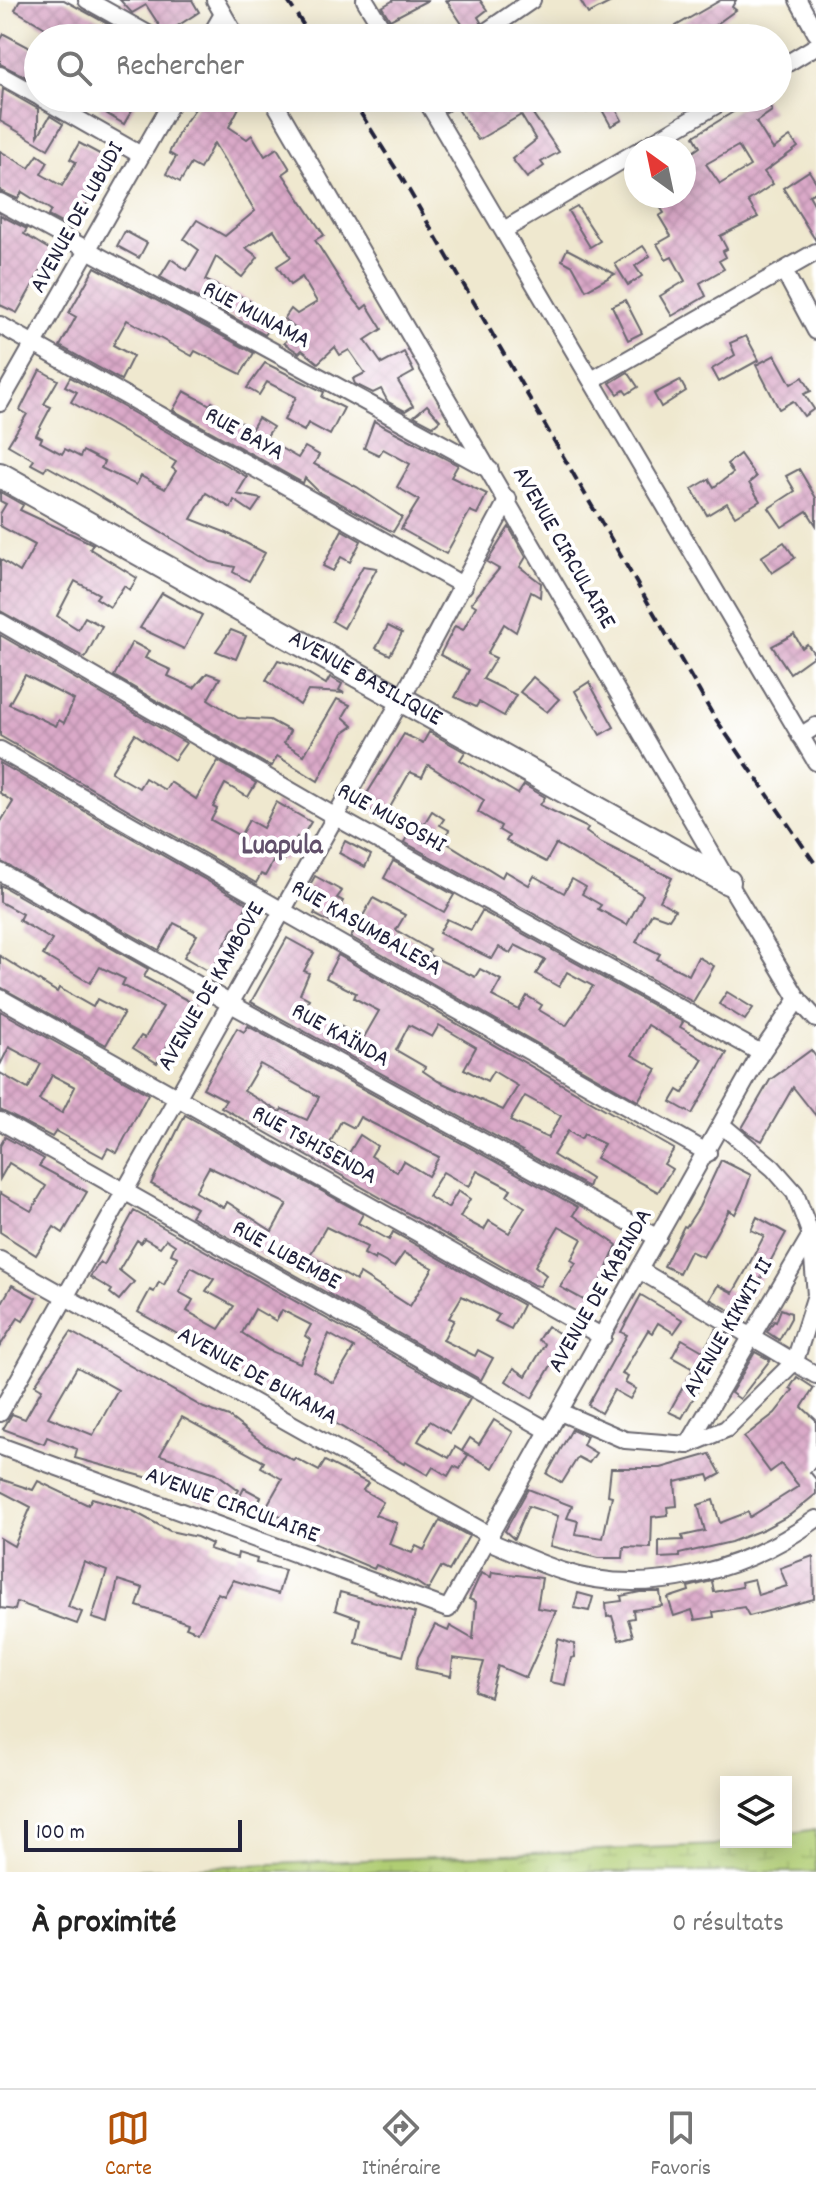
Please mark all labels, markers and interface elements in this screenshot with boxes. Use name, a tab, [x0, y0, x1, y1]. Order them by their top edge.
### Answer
search box	[24, 24, 792, 112]
icon: search	[52, 46, 96, 90]
text: Rechercher	[116, 47, 244, 90]
street label: AVENUE DE LUBUDI	[22, 136, 134, 300]
north arrow	[624, 136, 696, 208]
street label: RUE MUNAMA	[196, 273, 316, 359]
street label: RUE BAYA	[198, 399, 290, 471]
street label: AVENUE CIRCULAIRE	[503, 460, 623, 636]
street label: AVENUE BASILIQUE	[282, 622, 448, 736]
street label: RUE MUSOSHI	[330, 775, 452, 863]
district label: Luapula	[241, 828, 324, 868]
street label: RUE KASUMBALESA	[284, 872, 448, 986]
street label: AVENUE DE KAMBOVE	[150, 896, 274, 1078]
street label: RUE KAÏNDA	[285, 995, 395, 1077]
street label: RUE TSHISENDA	[245, 1098, 383, 1194]
street label: AVENUE DE KABINDA	[540, 1203, 662, 1379]
street label: RUE LUBEMBE	[225, 1212, 347, 1300]
street label: AVENUE KIKWIT II	[675, 1251, 783, 1404]
street label: AVENUE DE BUKAMA	[171, 1319, 343, 1435]
street label: AVENUE CIRCULAIRE	[140, 1459, 324, 1553]
map controls	[720, 1776, 792, 1848]
button: layers	[720, 1776, 792, 1848]
scale bar	[24, 1816, 242, 1852]
text: 100 m	[36, 1818, 85, 1849]
text: À proximité	[32, 1900, 176, 1949]
text: 0 résultats	[672, 1906, 784, 1943]
tab: Carte	[105, 2106, 152, 2185]
tab: Itinéraire	[362, 2106, 441, 2185]
tab: Favoris	[651, 2106, 711, 2185]

